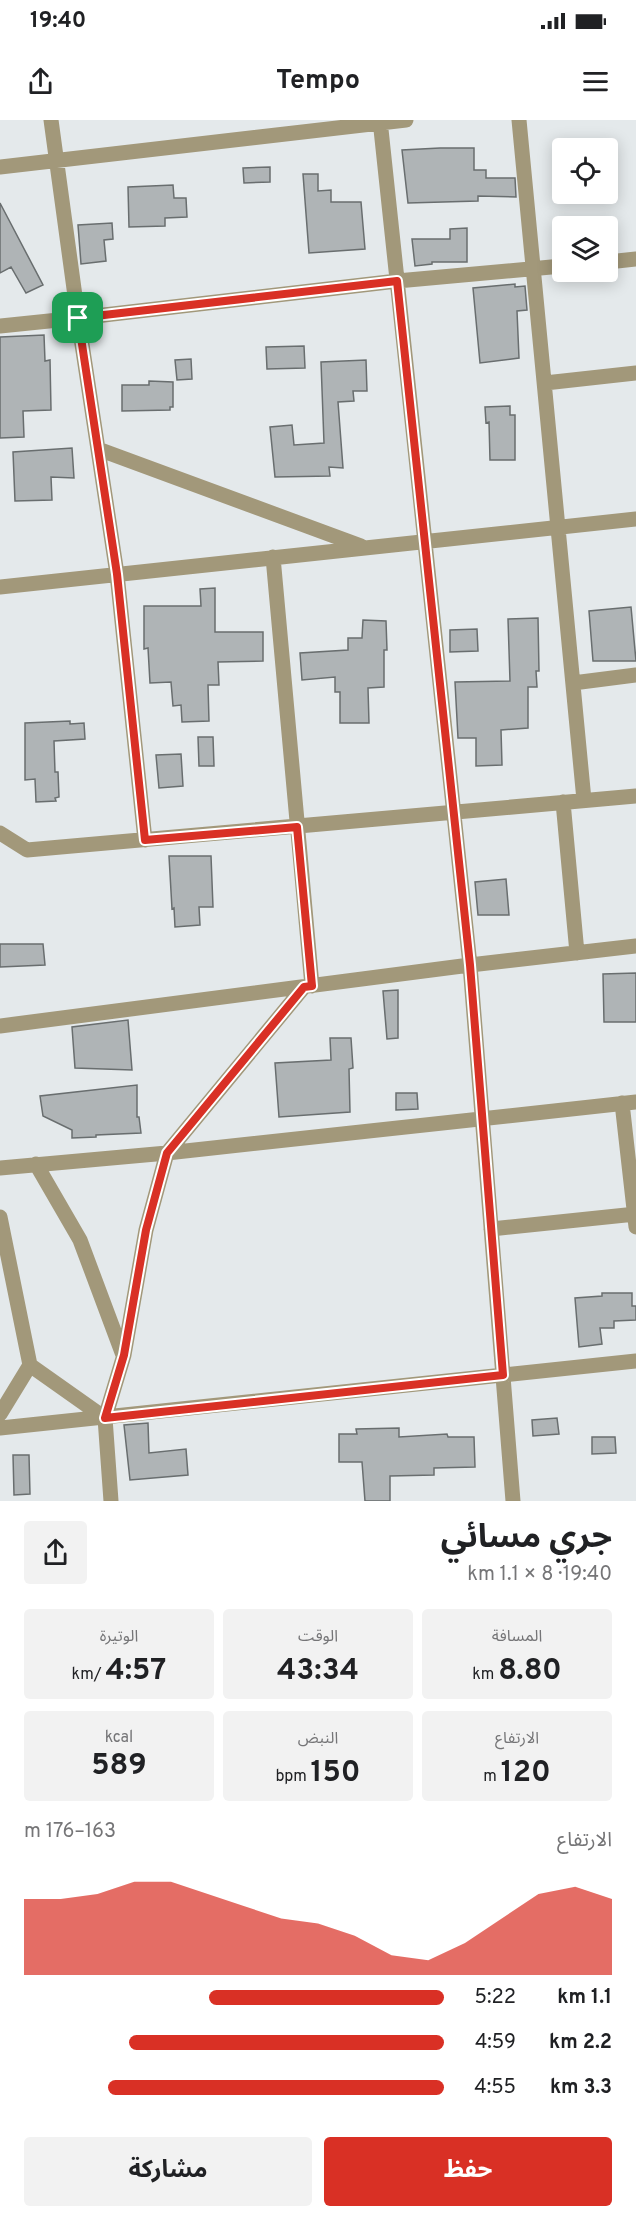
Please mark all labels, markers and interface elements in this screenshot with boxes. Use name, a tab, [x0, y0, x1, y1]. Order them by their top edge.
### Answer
text: 19:40	[30, 8, 86, 35]
text: Tempo	[276, 64, 360, 98]
icon: share	[24, 65, 57, 98]
icon: menu	[579, 65, 612, 98]
map controls	[552, 138, 618, 282]
button: locate	[552, 138, 618, 204]
button: layers	[552, 216, 618, 282]
pin	[52, 292, 103, 343]
icon: arrive	[61, 301, 94, 334]
text: جري مسائي	[441, 1518, 612, 1560]
button: share	[24, 1521, 87, 1584]
text: 19:40 · 8 × 1.1 km	[467, 1562, 612, 1588]
text: الوتيرة	[100, 1627, 138, 1647]
text: الوقت	[298, 1627, 338, 1647]
text: المسافة	[492, 1627, 542, 1647]
text: 4:57	[105, 1653, 166, 1690]
text: 43:34	[277, 1653, 359, 1690]
text: 8.80	[498, 1653, 562, 1690]
text: /km	[72, 1665, 105, 1685]
text: km	[472, 1665, 498, 1685]
text: kcal	[105, 1728, 133, 1748]
text: النبض	[298, 1729, 338, 1749]
text: الارتفاع	[495, 1729, 539, 1749]
text: 589	[91, 1748, 147, 1785]
text: 150	[311, 1755, 361, 1792]
text: 120	[501, 1755, 551, 1792]
text: bpm	[275, 1767, 311, 1787]
text: m	[483, 1767, 501, 1787]
text: 163–176 m	[24, 1819, 116, 1845]
text: الارتفاع	[557, 1828, 612, 1854]
text: 5:22	[475, 1985, 516, 2011]
text: 1.1 km	[557, 1985, 612, 2011]
text: 4:59	[475, 2030, 516, 2056]
text: 2.2 km	[549, 2030, 612, 2056]
text: 4:55	[474, 2075, 516, 2101]
text: 3.3 km	[550, 2075, 612, 2101]
button: مشاركة	[24, 2137, 312, 2206]
button: حفظ	[324, 2137, 612, 2206]

